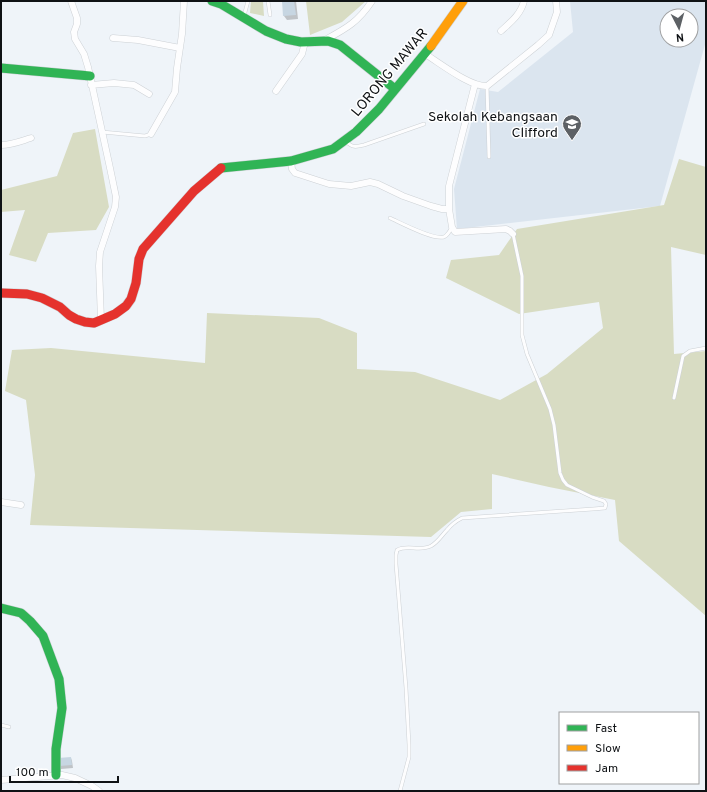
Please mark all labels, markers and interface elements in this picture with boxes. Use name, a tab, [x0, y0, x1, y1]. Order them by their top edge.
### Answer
north arrow	[659, 8, 699, 48]
street label: LORONG MAWAR	[348, 25, 432, 120]
text: N	[675, 30, 685, 44]
place label: Sekolah Kebangsaan Clifford	[428, 109, 558, 142]
school or university icon: Sekolah Kebangsaan Clifford	[561, 113, 583, 141]
legend	[559, 712, 699, 784]
text: Fast	[595, 721, 617, 737]
text: Slow	[595, 741, 621, 757]
scale bar	[10, 758, 118, 784]
text: Jam	[595, 761, 618, 777]
text: 100 m	[16, 765, 49, 781]

